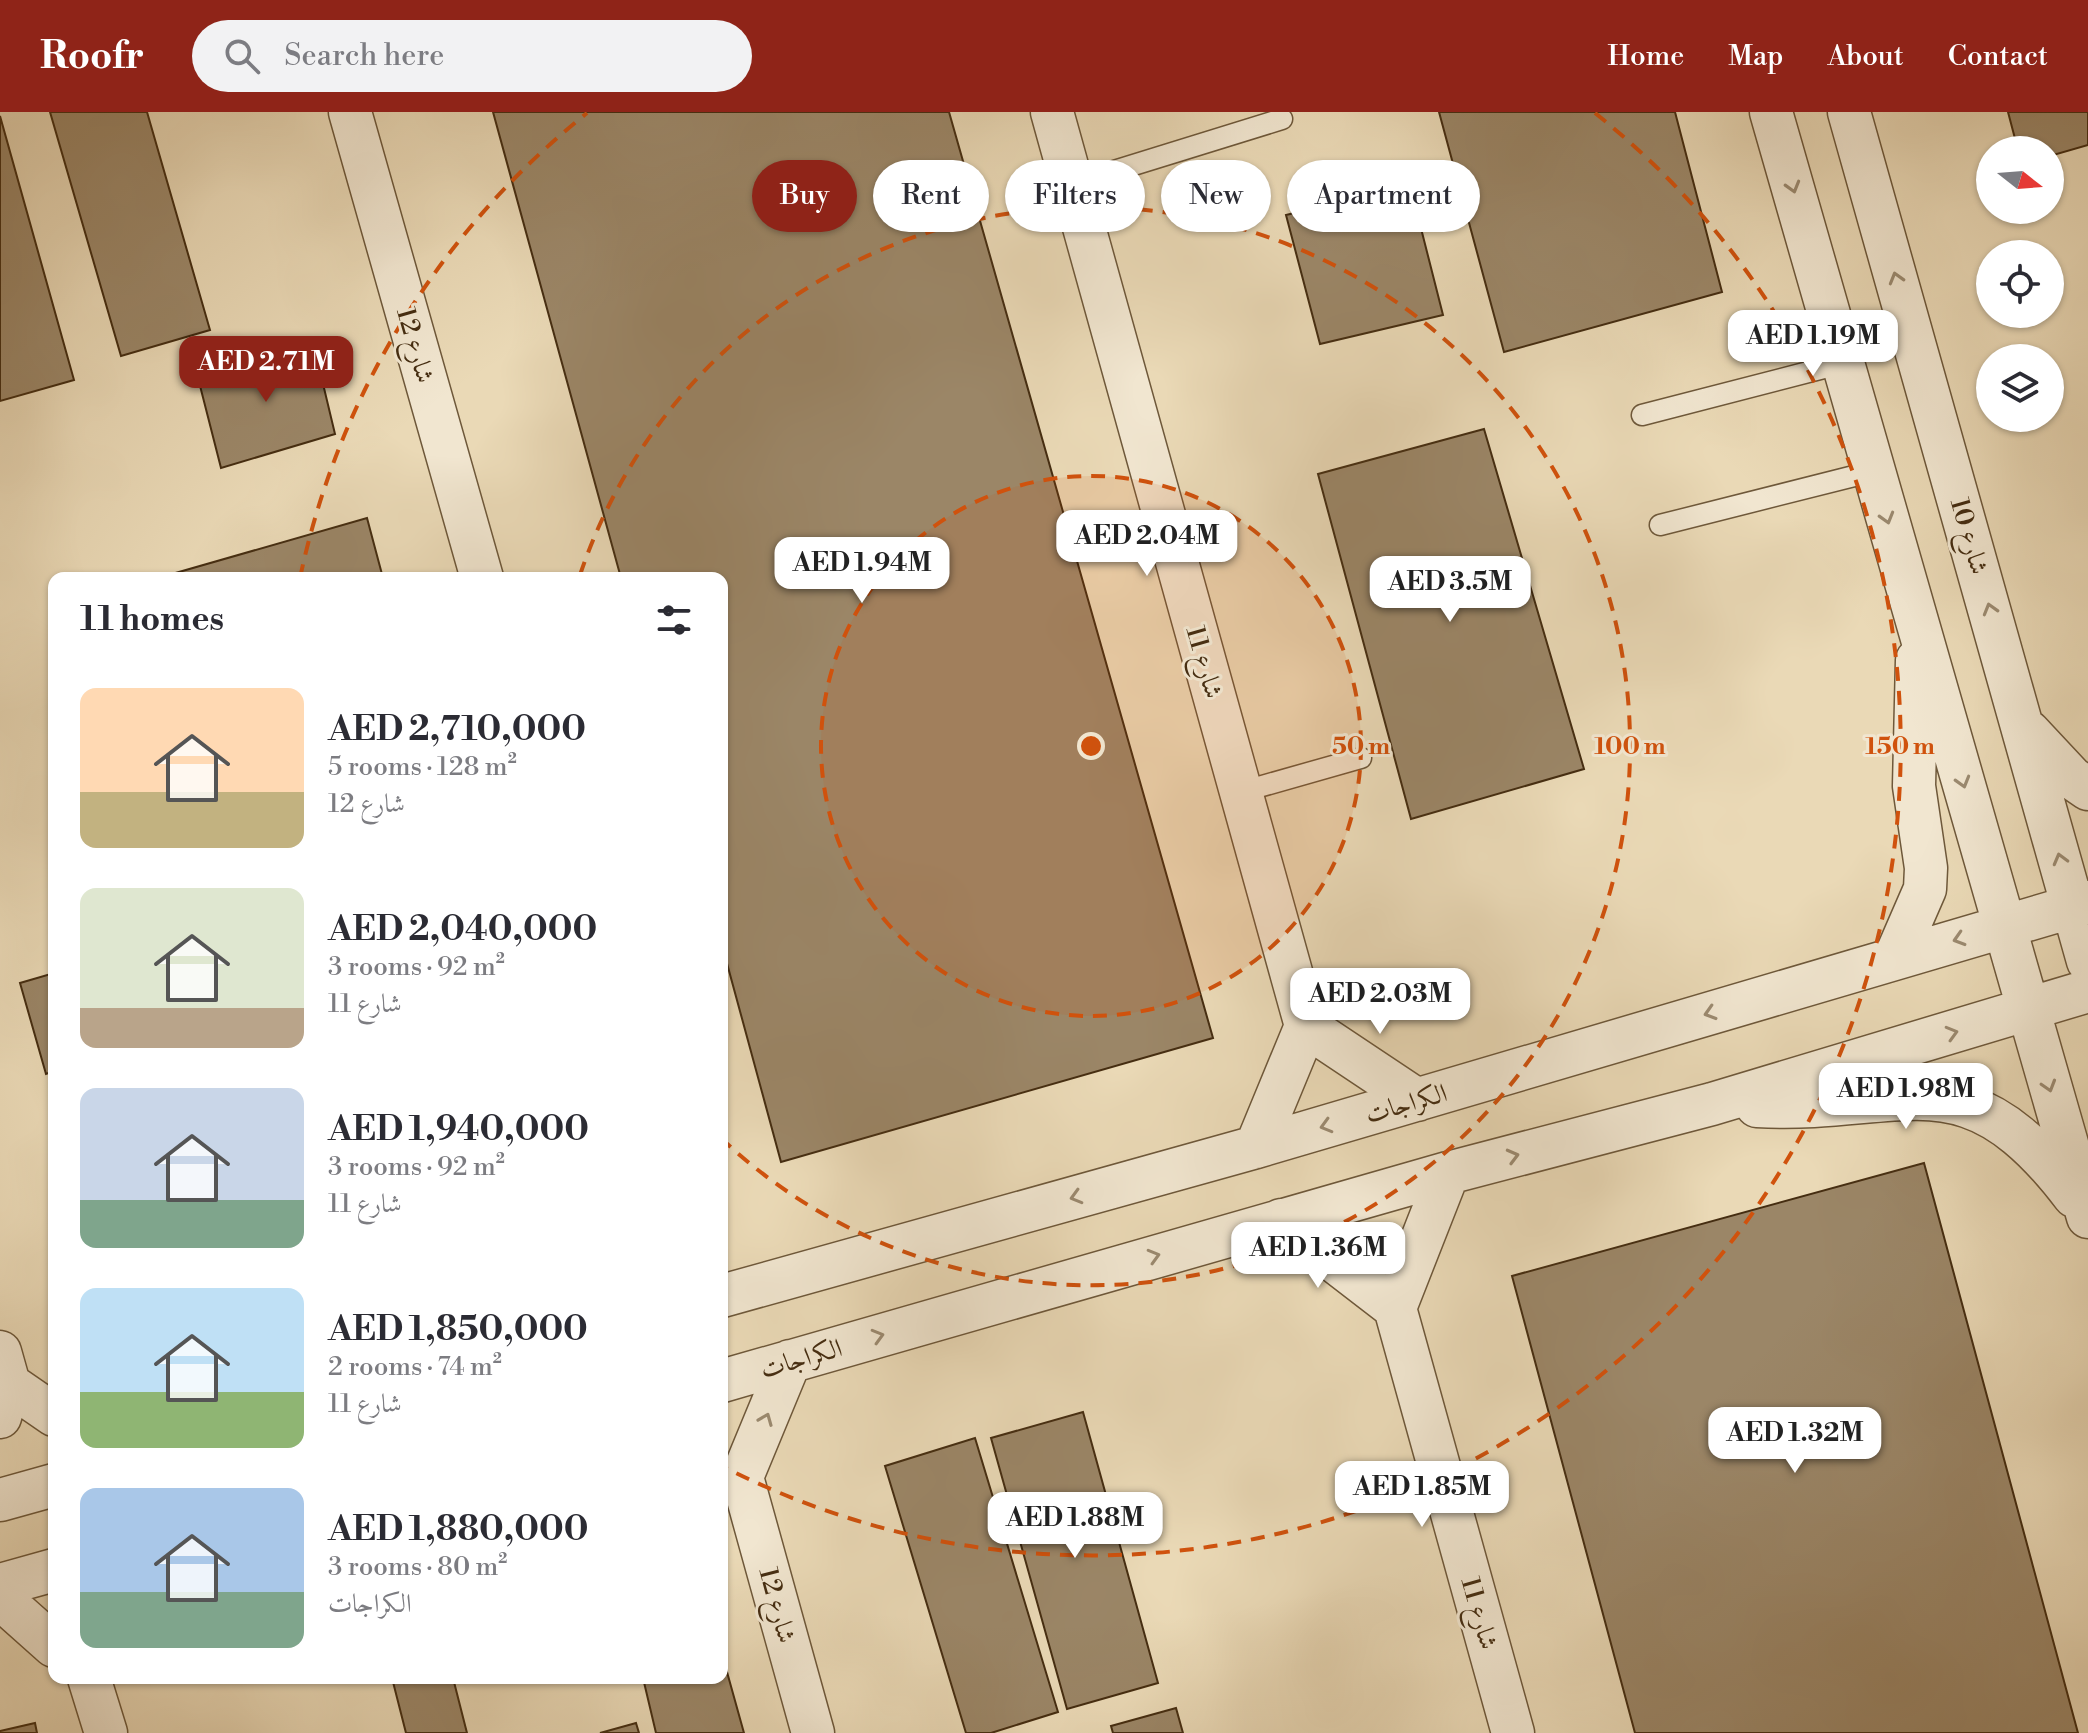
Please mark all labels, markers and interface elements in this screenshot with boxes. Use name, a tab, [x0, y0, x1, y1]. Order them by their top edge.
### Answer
search box	[192, 20, 752, 92]
text: Roofr	[40, 33, 144, 80]
icon: search	[220, 34, 264, 78]
text: Search here	[284, 37, 444, 75]
text: Home	[1608, 39, 1684, 74]
text: Map	[1728, 39, 1783, 74]
text: About	[1827, 39, 1904, 74]
text: Contact	[1948, 39, 2048, 74]
north arrow	[1976, 136, 2064, 224]
map controls	[1976, 136, 2064, 432]
chip: Buy	[752, 160, 857, 232]
chip: Rent	[873, 160, 989, 232]
chip: Filters	[1005, 160, 1145, 232]
chip: New	[1161, 160, 1271, 232]
chip: Apartment	[1287, 160, 1480, 232]
one-way arrow	[1783, 180, 1800, 193]
button: locate	[1976, 240, 2064, 328]
one-way arrow	[1889, 271, 1905, 285]
street label: شارع 12	[384, 304, 441, 388]
pin: AED 1.19M	[1721, 310, 1905, 378]
text: AED 1.19M	[1746, 320, 1880, 352]
pin: AED 2.71M	[174, 336, 358, 404]
button: layers	[1976, 344, 2064, 432]
text: AED 2.71M	[197, 346, 335, 378]
street label: شارع 10	[1938, 494, 1995, 580]
pin: AED 2.04M	[1055, 510, 1239, 578]
one-way arrow	[1878, 510, 1895, 524]
text: AED 2.04M	[1074, 520, 1220, 552]
pin: AED 1.94M	[770, 537, 954, 605]
text: AED 1.94M	[793, 547, 932, 579]
pin: AED 3.5M	[1367, 556, 1533, 624]
text: AED 3.5M	[1388, 566, 1512, 598]
icon: filters	[652, 598, 696, 642]
text: 11 homes	[80, 599, 224, 641]
one-way arrow	[1983, 602, 1999, 616]
street label: شارع 11	[1174, 622, 1230, 704]
text: AED 2,710,000	[328, 709, 586, 751]
icon: home	[144, 720, 240, 816]
centre of rings	[1077, 732, 1105, 760]
text: 50 m	[1332, 732, 1390, 762]
text: 100 m	[1594, 732, 1666, 762]
text: 150 m	[1865, 732, 1935, 762]
text: 5 rooms · 128 m²	[328, 751, 517, 783]
one-way arrow	[1953, 775, 1970, 789]
text: شارع 12	[328, 788, 405, 820]
one-way arrow	[2052, 853, 2069, 867]
text: AED 2,040,000	[328, 909, 597, 951]
icon: home	[144, 920, 240, 1016]
one-way arrow	[1953, 930, 1967, 946]
text: 3 rooms · 92 m²	[328, 951, 505, 983]
pin: AED 2.03M	[1288, 968, 1472, 1036]
text: AED 2.03M	[1308, 978, 1452, 1010]
text: شارع 11	[328, 988, 402, 1020]
one-way arrow	[1704, 1004, 1717, 1020]
one-way arrow	[1944, 1026, 1958, 1042]
pin: AED 1.98M	[1814, 1063, 1998, 1131]
text: AED 1.98M	[1837, 1073, 1975, 1105]
street label: الكراجات	[1362, 1077, 1451, 1131]
one-way arrow	[2040, 1078, 2056, 1092]
text: AED 1,940,000	[328, 1109, 589, 1151]
one-way arrow	[1320, 1117, 1334, 1133]
icon: home	[144, 1120, 240, 1216]
one-way arrow	[1505, 1149, 1519, 1165]
text: 3 rooms · 92 m²	[328, 1151, 505, 1183]
text: شارع 11	[328, 1188, 402, 1220]
one-way arrow	[1070, 1188, 1084, 1205]
pin: AED 1.36M	[1226, 1222, 1410, 1290]
text: AED 1.36M	[1249, 1232, 1387, 1264]
one-way arrow	[1147, 1249, 1161, 1266]
text: AED 1,850,000	[328, 1309, 588, 1351]
icon: home	[144, 1320, 240, 1416]
one-way arrow	[870, 1329, 884, 1345]
street label: الكراجات	[757, 1332, 846, 1386]
text: 2 rooms · 74 m²	[328, 1351, 502, 1383]
text: شارع 11	[328, 1388, 402, 1420]
pin: AED 1.32M	[1703, 1407, 1887, 1475]
one-way arrow	[756, 1413, 773, 1427]
text: AED 1.32M	[1726, 1417, 1864, 1449]
pin: AED 1.85M	[1330, 1461, 1514, 1529]
text: AED 1.85M	[1353, 1471, 1491, 1503]
pin: AED 1.88M	[983, 1492, 1167, 1560]
text: AED 1.88M	[1006, 1502, 1144, 1534]
text: AED 1,880,000	[328, 1509, 588, 1551]
icon: home	[144, 1520, 240, 1616]
text: 3 rooms · 80 m²	[328, 1551, 507, 1583]
street label: شارع 12	[747, 1564, 802, 1648]
street label: شارع 11	[1449, 1573, 1505, 1655]
text: الكراجات	[328, 1588, 412, 1620]

